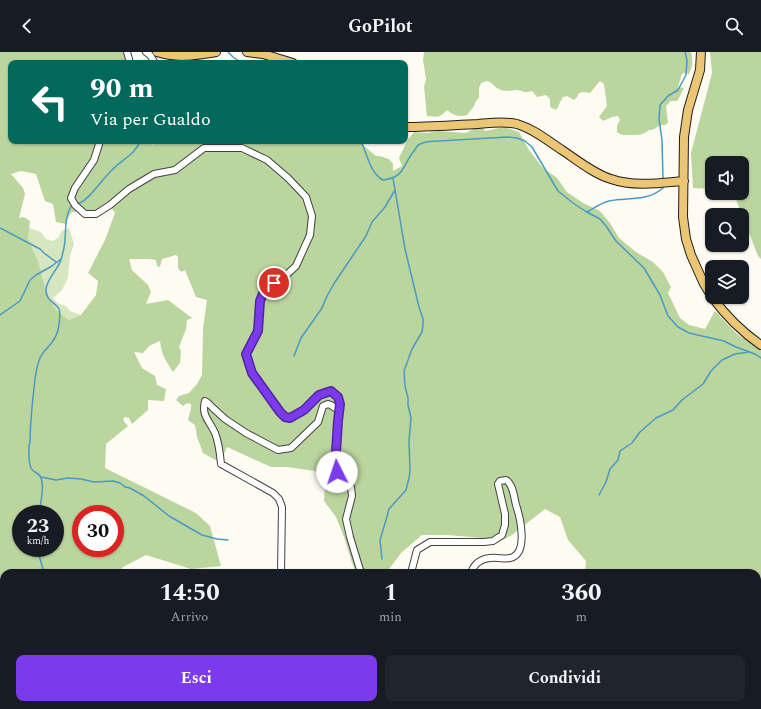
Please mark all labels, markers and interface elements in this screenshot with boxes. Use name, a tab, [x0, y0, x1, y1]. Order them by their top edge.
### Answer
text: GoPilot	[348, 13, 413, 40]
icon: back	[16, 15, 38, 37]
icon: search	[723, 15, 745, 37]
text: 90 m	[90, 67, 154, 110]
icon: left	[24, 76, 76, 128]
text: Via per Gualdo	[90, 106, 211, 133]
map controls	[705, 156, 749, 304]
button: sound	[705, 156, 749, 200]
button: search	[705, 208, 749, 252]
button: layers	[705, 260, 749, 304]
pin	[257, 266, 291, 300]
icon: arrive	[263, 272, 285, 294]
position arrow	[316, 451, 358, 493]
speed limit sign: 30	[72, 505, 124, 557]
text: 23	[27, 511, 49, 541]
text: km/h	[27, 533, 49, 549]
text: 14:50	[159, 575, 220, 611]
text: 1	[384, 575, 397, 611]
text: 360	[561, 575, 602, 611]
text: Arrivo	[171, 607, 208, 627]
text: min	[379, 607, 402, 627]
text: m	[576, 607, 587, 627]
button: Esci	[16, 655, 377, 701]
button: Condividi	[385, 655, 745, 701]

